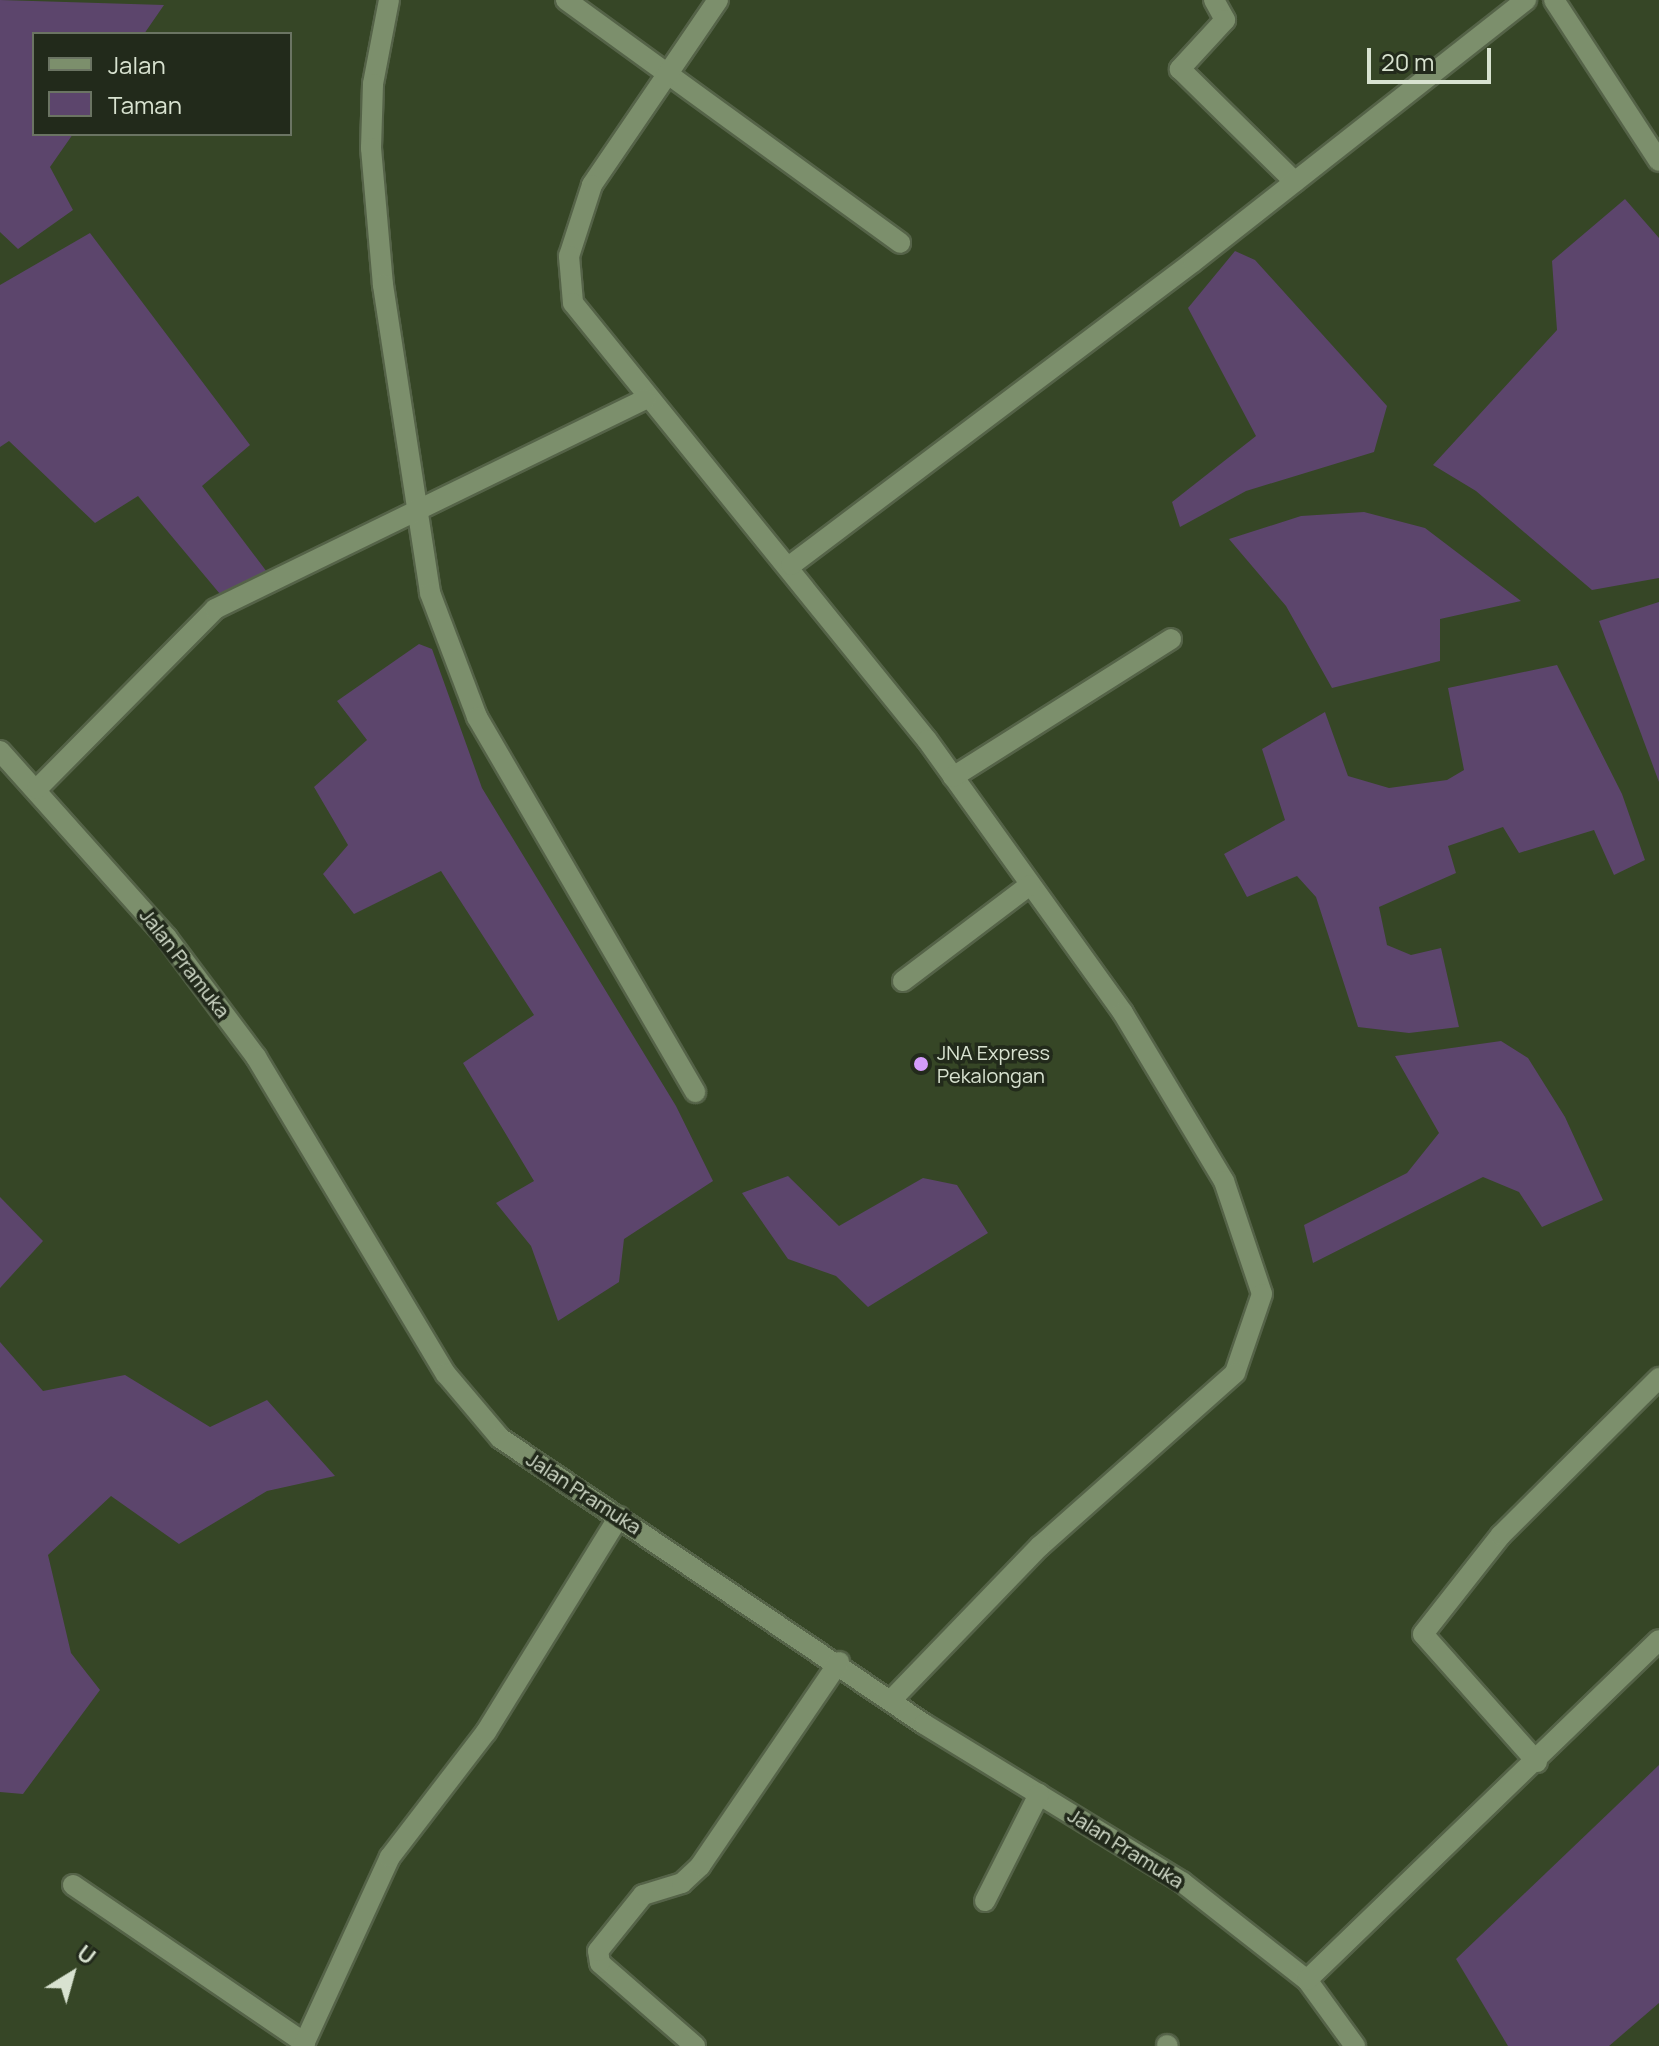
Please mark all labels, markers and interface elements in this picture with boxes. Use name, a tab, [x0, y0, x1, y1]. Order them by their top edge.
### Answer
legend	[32, 32, 292, 136]
scale bar	[1371, 32, 1495, 82]
text: 20 m	[1381, 45, 1434, 78]
text: Jalan	[108, 48, 166, 81]
text: Taman	[108, 88, 182, 121]
street label: Jalan Pramuka	[135, 904, 235, 1022]
place label: JNA Express Pekalongan	[937, 1040, 1050, 1087]
marker: JNA Express Pekalongan	[912, 1055, 930, 1073]
street label: Jalan Pramuka	[522, 1447, 646, 1539]
street label: Jalan Pramuka	[1064, 1803, 1188, 1893]
north arrow	[32, 1934, 112, 2014]
text: U	[71, 1938, 102, 1972]

